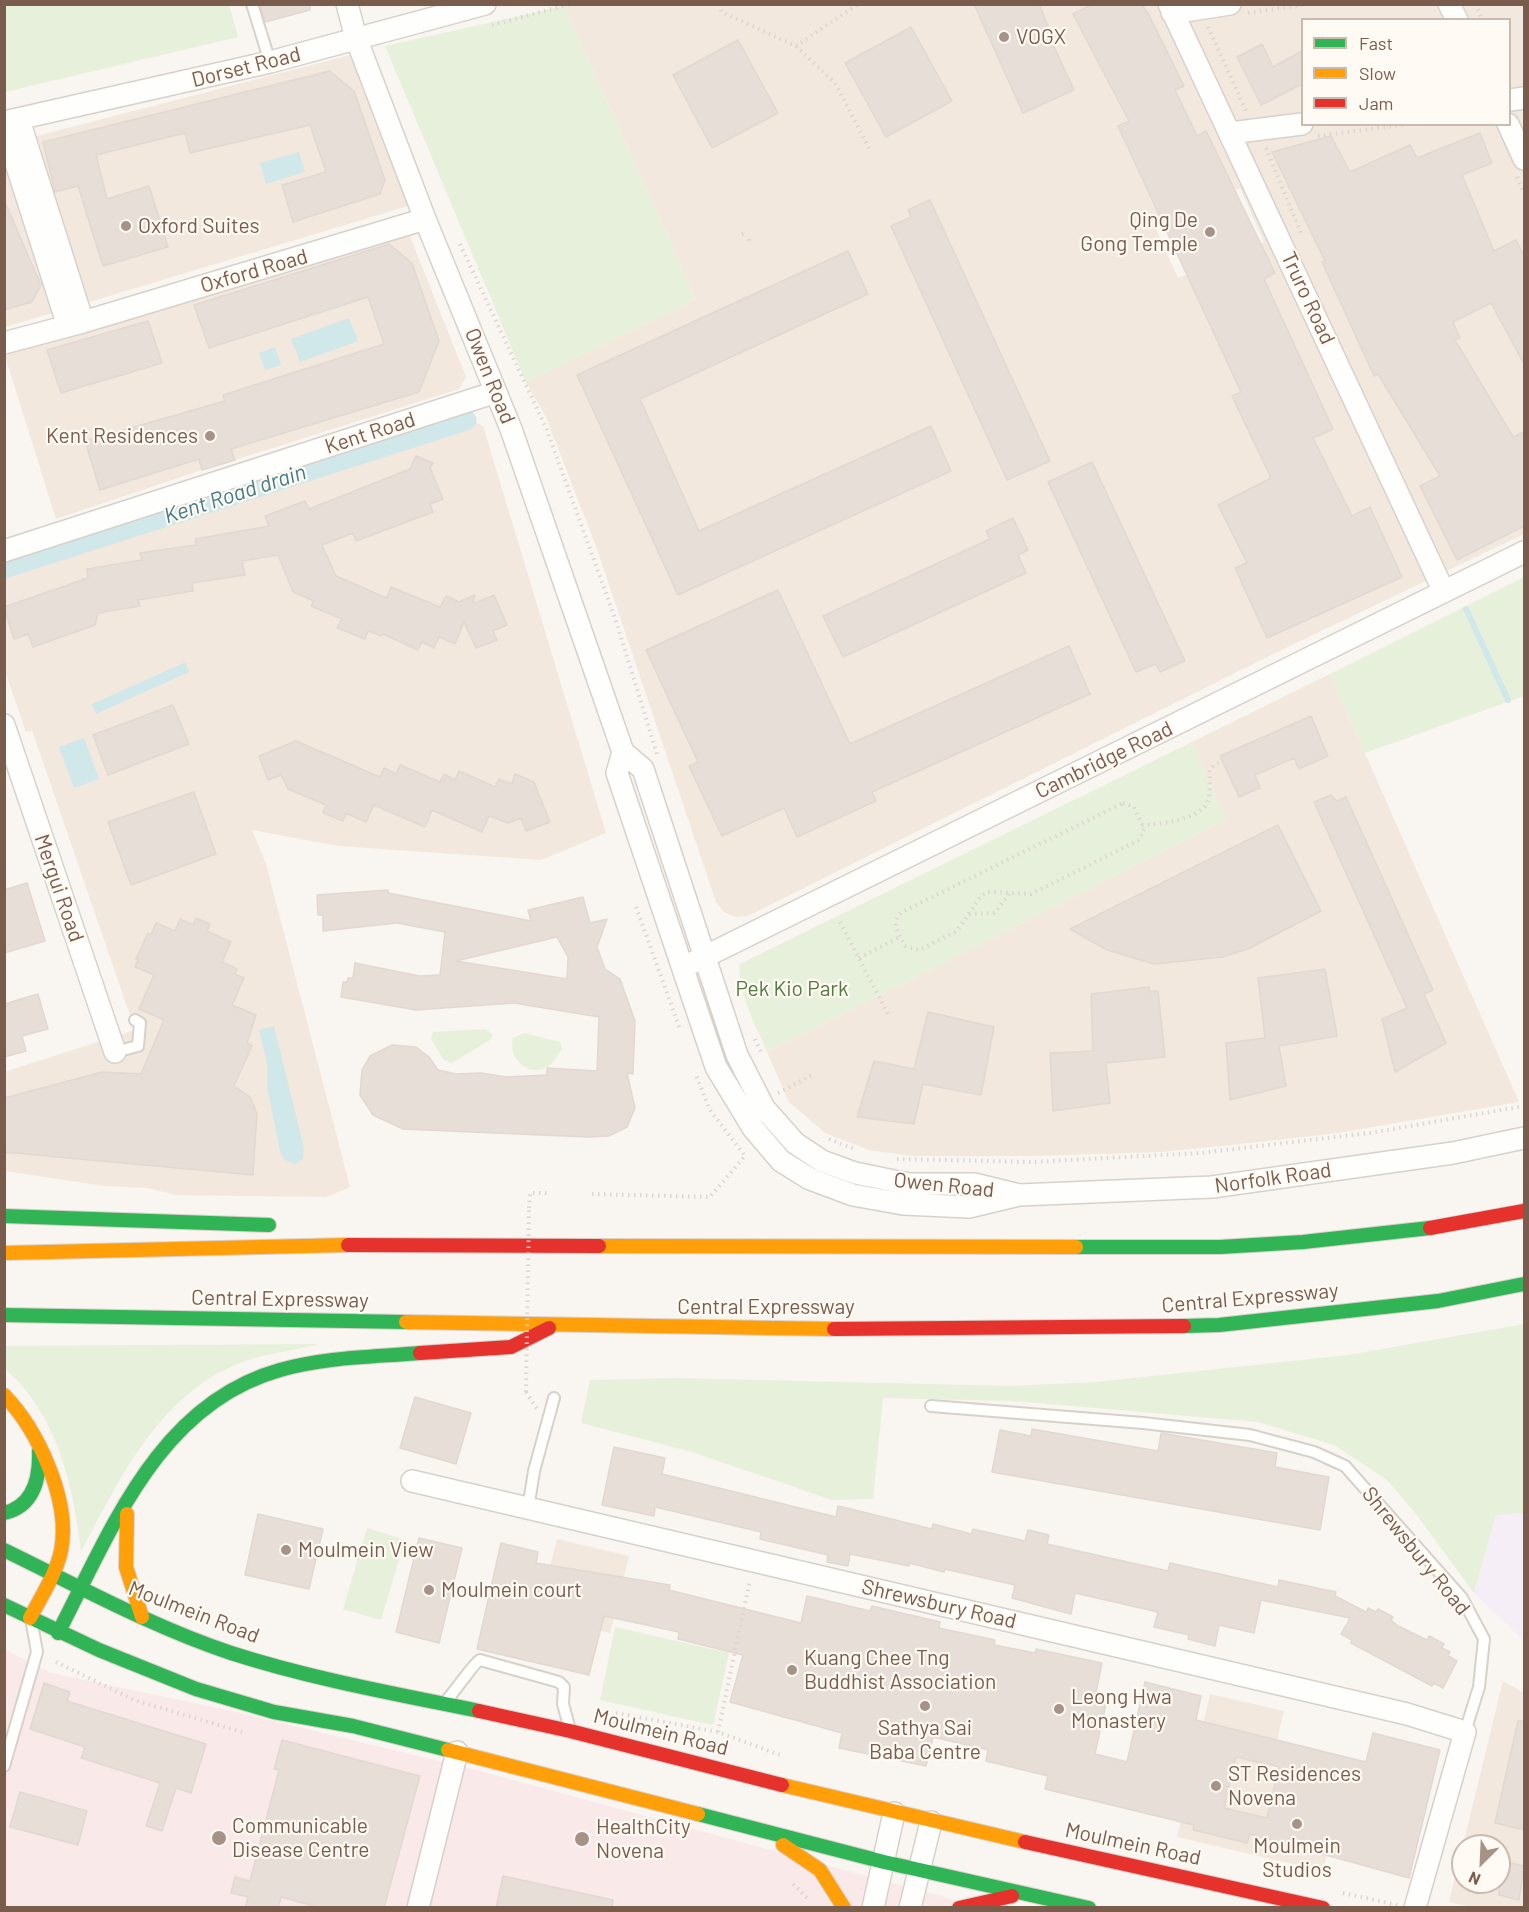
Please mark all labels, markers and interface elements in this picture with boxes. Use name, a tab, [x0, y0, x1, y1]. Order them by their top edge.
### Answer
legend	[1301, 18, 1511, 126]
place label: VOGX	[1016, 24, 1066, 50]
marker: VOGX	[997, 30, 1011, 44]
text: Fast	[1359, 32, 1393, 54]
street label: Dorset Road	[189, 41, 303, 93]
text: Slow	[1359, 62, 1396, 84]
text: Jam	[1359, 92, 1393, 114]
place label: Qing De Gong Temple	[1080, 207, 1198, 257]
place label: Oxford Suites	[138, 213, 260, 239]
marker: Oxford Suites	[119, 219, 133, 233]
marker: Qing De Gong Temple	[1203, 225, 1217, 239]
street label: Oxford Road	[197, 244, 311, 298]
street label: Truro Road	[1276, 248, 1340, 348]
street label: Owen Road	[459, 324, 521, 428]
street label: Kent Road	[322, 407, 418, 459]
place label: Kent Residences	[46, 423, 198, 449]
marker: Kent Residences	[203, 429, 217, 443]
water label: Kent Road drain	[161, 459, 309, 529]
street label: Cambridge Road	[1031, 716, 1177, 804]
street label: Mergui Road	[29, 831, 89, 945]
park label: Pek Kio Park	[735, 976, 849, 1002]
street label: Norfolk Road	[1213, 1157, 1333, 1199]
street label: Owen Road	[892, 1167, 996, 1203]
street label: Central Expressway	[1160, 1278, 1340, 1318]
street label: Central Expressway	[191, 1285, 369, 1313]
street label: Central Expressway	[677, 1294, 855, 1320]
street label: Shrewsbury Road	[1357, 1482, 1475, 1620]
place label: Moulmein View	[298, 1537, 434, 1563]
marker: Moulmein View	[279, 1543, 293, 1557]
street label: Shrewsbury Road	[859, 1574, 1019, 1634]
street label: Moulmein Road	[125, 1575, 263, 1649]
place label: Moulmein court	[441, 1577, 582, 1603]
marker: Moulmein court	[422, 1583, 436, 1597]
place label: Kuang Chee Tng Buddhist Association	[804, 1645, 996, 1695]
marker: Kuang Chee Tng Buddhist Association	[785, 1663, 799, 1677]
place label: Leong Hwa Monastery	[1071, 1684, 1172, 1734]
marker: Sathya Sai Baba Centre	[918, 1699, 932, 1713]
marker: Leong Hwa Monastery	[1052, 1702, 1066, 1716]
street label: Moulmein Road	[591, 1703, 731, 1761]
place label: Sathya Sai Baba Centre	[869, 1715, 981, 1765]
place label: ST Residences Novena	[1228, 1761, 1361, 1811]
marker: ST Residences Novena	[1209, 1779, 1223, 1793]
place label: Communicable Disease Centre	[232, 1813, 369, 1863]
place label: HealthCity Novena	[596, 1814, 691, 1864]
street label: Moulmein Road	[1063, 1817, 1203, 1871]
marker: Moulmein Studios	[1290, 1817, 1304, 1831]
marker: Communicable Disease Centre	[210, 1829, 228, 1847]
marker: HealthCity Novena	[573, 1830, 591, 1848]
place label: Moulmein Studios	[1253, 1833, 1341, 1883]
north arrow	[1451, 1834, 1511, 1894]
text: N	[1466, 1868, 1483, 1890]

